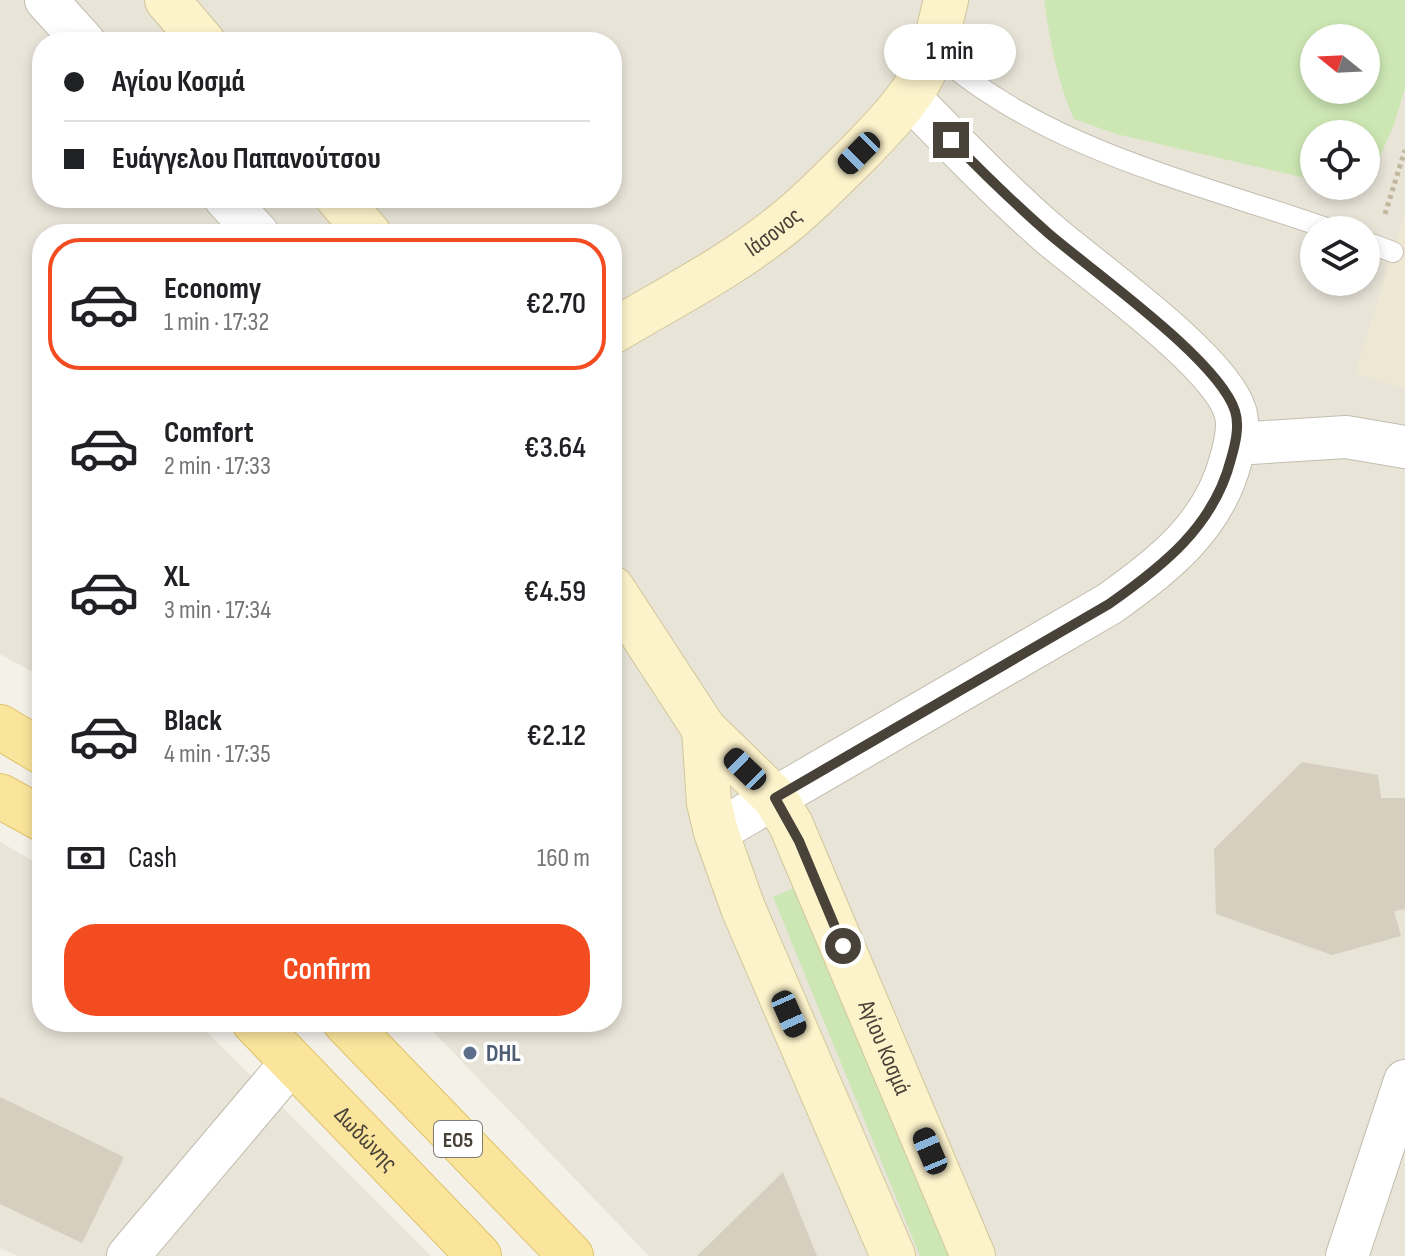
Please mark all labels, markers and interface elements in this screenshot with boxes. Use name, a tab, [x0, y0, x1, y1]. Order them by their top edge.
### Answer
callout: 1 min	[885, 24, 1017, 80]
north arrow	[1300, 24, 1380, 104]
map controls	[1300, 24, 1380, 296]
text: 1 min	[926, 36, 974, 67]
text: Αγίου Κοσμά	[112, 64, 245, 100]
button: locate	[1300, 120, 1380, 200]
route end	[933, 122, 969, 158]
car	[834, 128, 884, 178]
text: Ευάγγελου Παπανούτσου	[112, 141, 381, 177]
street label: Ιάσονος	[740, 201, 808, 263]
button: layers	[1300, 216, 1380, 296]
icon: car	[68, 268, 140, 340]
text: Economy	[164, 271, 261, 307]
text: €2.70	[526, 286, 586, 322]
text: 1 min · 17:32	[164, 307, 269, 338]
icon: car	[68, 412, 140, 484]
text: Comfort	[164, 415, 254, 451]
text: €3.64	[524, 430, 586, 466]
text: 2 min · 17:33	[164, 451, 271, 482]
icon: car	[68, 556, 140, 628]
text: XL	[164, 559, 190, 595]
text: €4.59	[524, 574, 586, 610]
text: 3 min · 17:34	[164, 595, 271, 626]
icon: car	[68, 700, 140, 772]
text: Black	[164, 703, 222, 739]
text: €2.12	[527, 718, 586, 754]
text: 4 min · 17:35	[164, 739, 271, 770]
car	[719, 744, 771, 794]
icon: cash	[64, 836, 108, 880]
text: Cash	[128, 840, 177, 876]
text: 160 m	[537, 843, 590, 874]
button: Confirm	[64, 924, 590, 1016]
route start	[825, 928, 861, 964]
car	[768, 987, 810, 1041]
street label: Αγίου Κοσμά	[851, 995, 917, 1099]
place label: DHL	[486, 1039, 521, 1068]
marker: DHL	[461, 1044, 479, 1062]
street label: Δωδώνης	[328, 1101, 404, 1178]
road number: ΕΟ5	[434, 1121, 482, 1157]
car	[910, 1124, 950, 1178]

